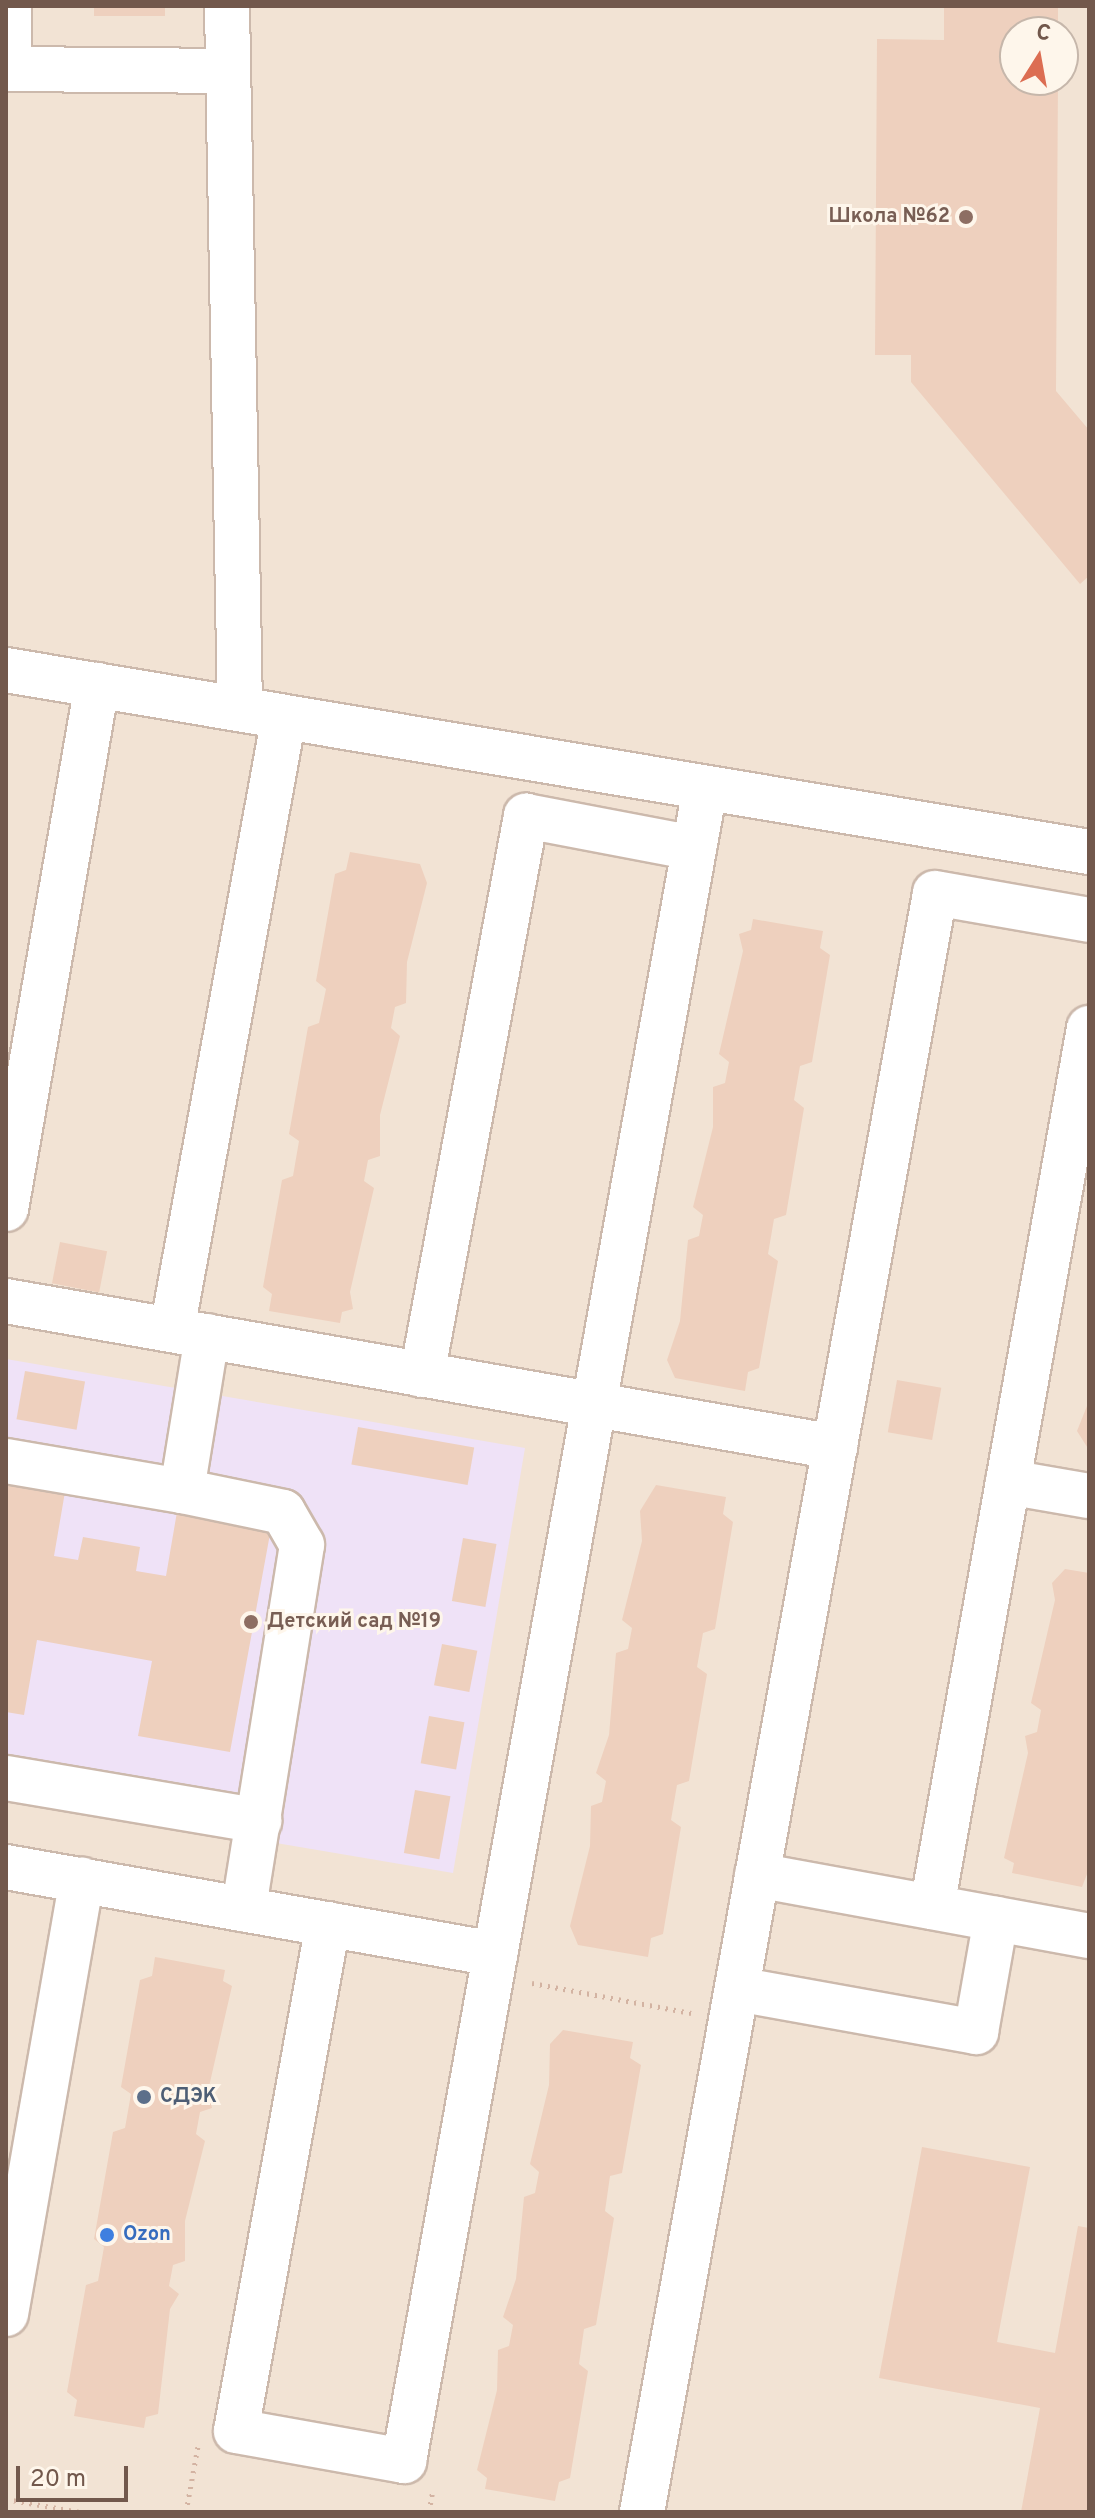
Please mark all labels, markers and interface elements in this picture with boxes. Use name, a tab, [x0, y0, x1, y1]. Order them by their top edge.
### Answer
north arrow	[999, 16, 1079, 96]
text: С	[1034, 19, 1053, 49]
place label: Школа №62	[829, 205, 950, 229]
marker: Школа №62	[957, 208, 975, 226]
place label: Детский сад №19	[267, 1610, 441, 1634]
marker: Детский сад №19	[242, 1613, 260, 1631]
place label: СДЭК	[160, 2085, 217, 2109]
marker: СДЭК	[135, 2088, 153, 2106]
place label: Ozon	[123, 2223, 171, 2247]
marker: Ozon	[98, 2226, 116, 2244]
scale bar	[20, 2450, 132, 2500]
text: 20 m	[30, 2465, 86, 2495]

